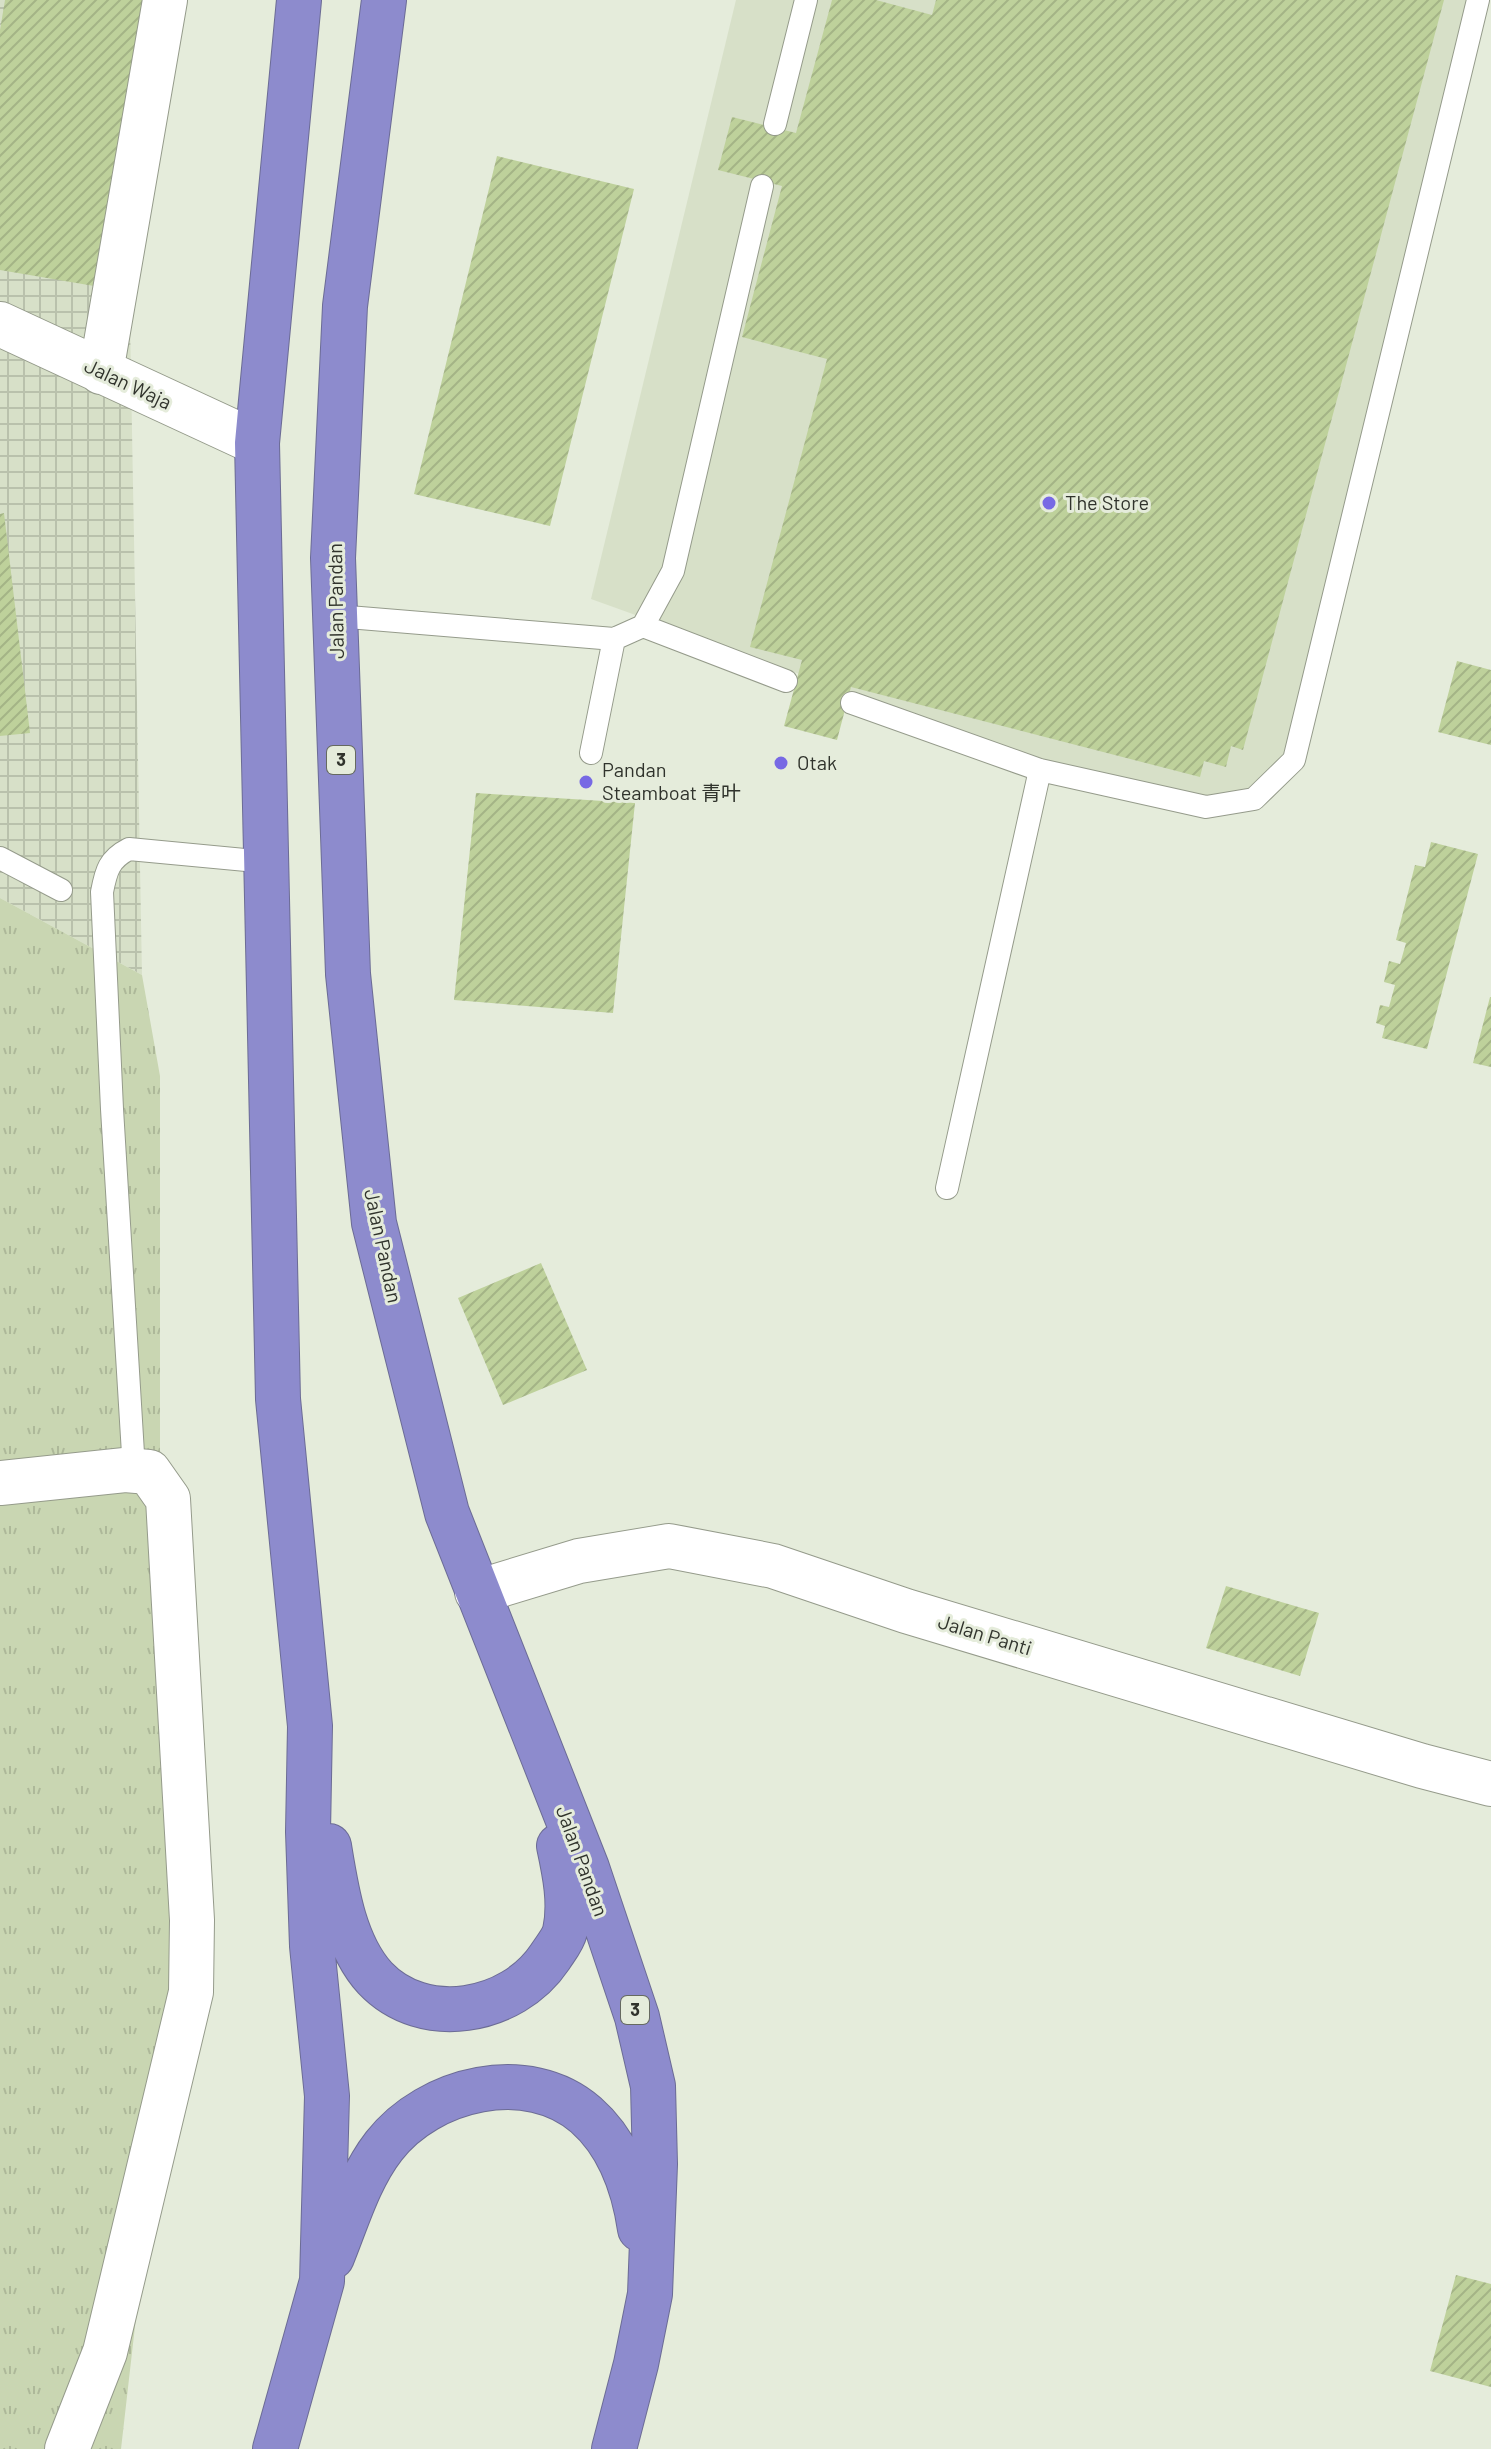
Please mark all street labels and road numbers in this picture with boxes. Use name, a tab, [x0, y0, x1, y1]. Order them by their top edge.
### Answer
street label: Jalan Waja	[81, 353, 176, 414]
street label: Jalan Pandan	[322, 543, 348, 659]
road number: 3	[327, 746, 355, 774]
street label: Jalan Pandan	[360, 1187, 408, 1305]
street label: Jalan Panti	[936, 1608, 1035, 1660]
street label: Jalan Pandan	[552, 1802, 614, 1919]
road number: 3	[621, 1996, 649, 2024]

